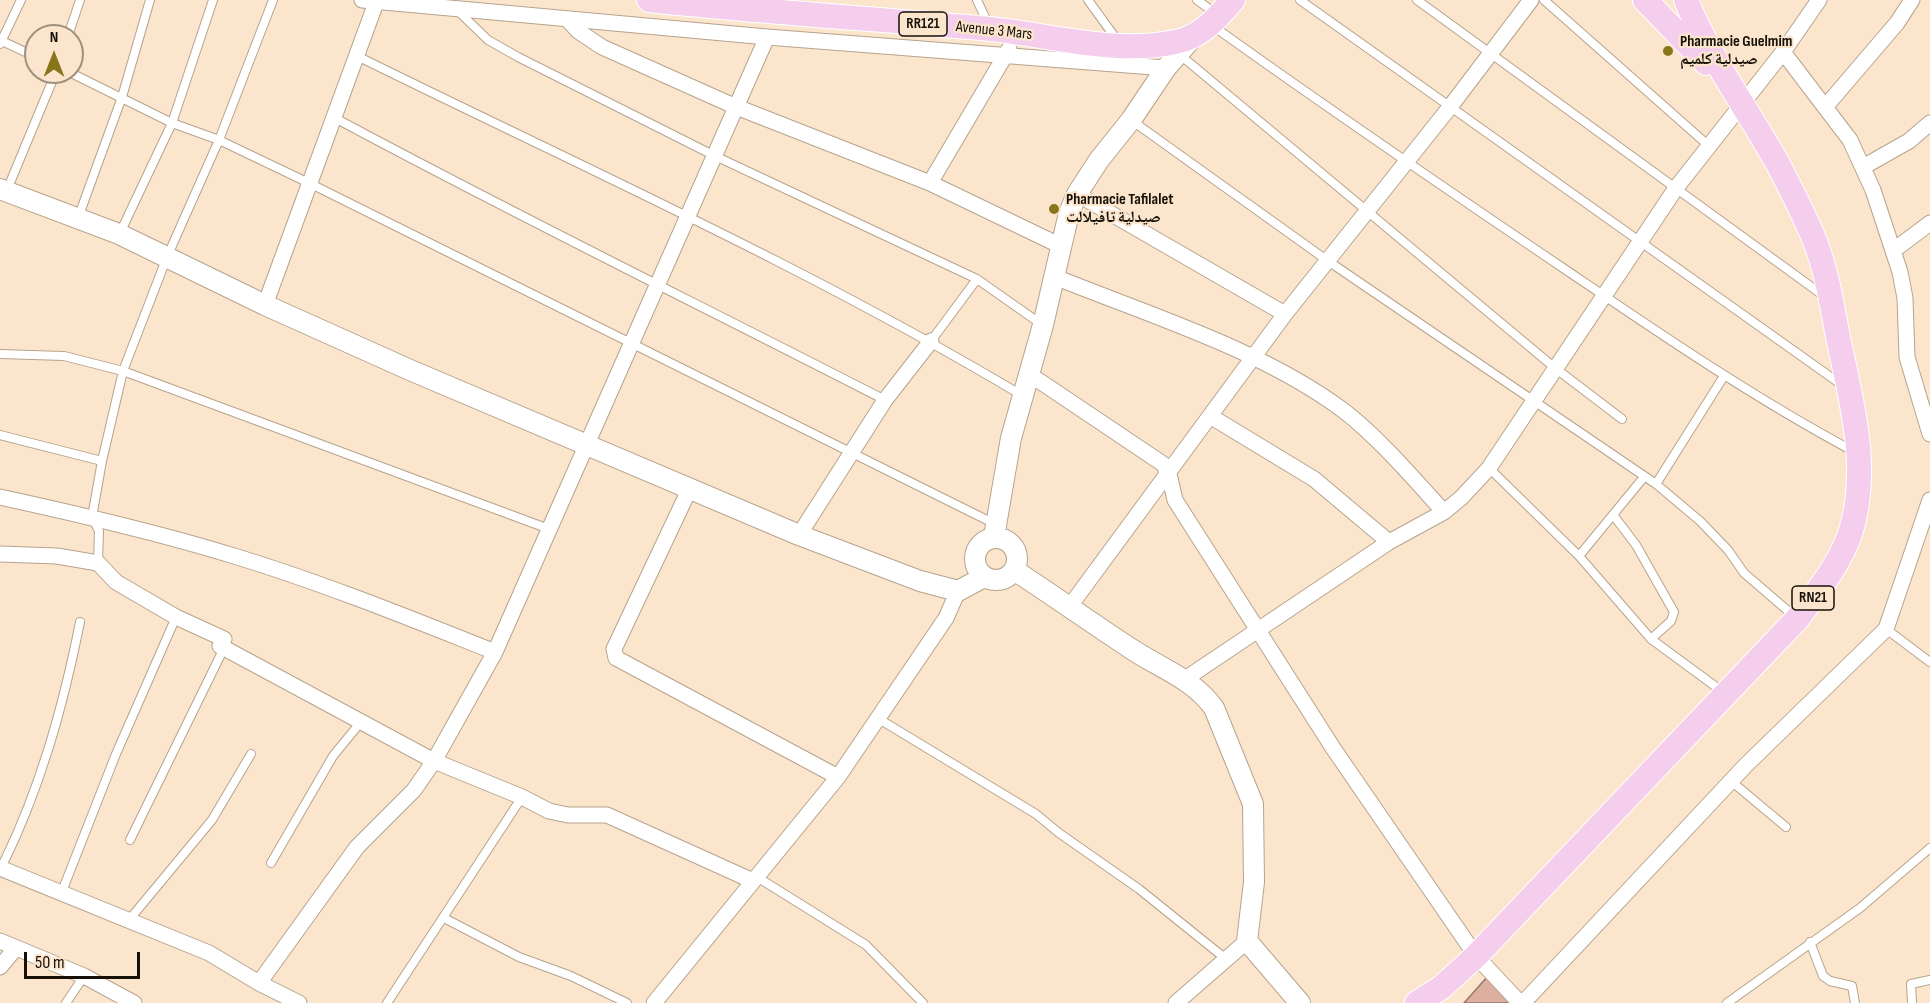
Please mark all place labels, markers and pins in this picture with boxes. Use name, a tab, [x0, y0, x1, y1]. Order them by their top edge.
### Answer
place label: Pharmacie Guelmim صيدلية كلميم	[1680, 32, 1792, 70]
marker: Pharmacie Guelmim صيدلية كلميم	[1661, 44, 1675, 58]
place label: Pharmacie Tafilalet صيدلية تافيلالت	[1066, 190, 1173, 228]
marker: Pharmacie Tafilalet صيدلية تافيلالت	[1047, 202, 1061, 216]

